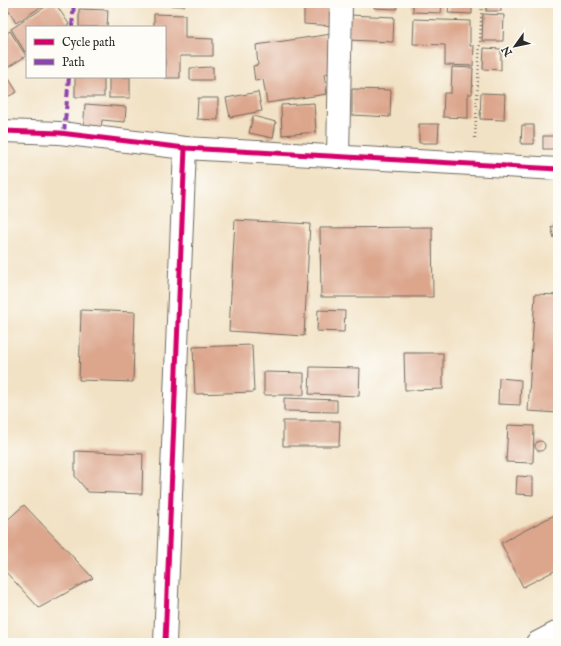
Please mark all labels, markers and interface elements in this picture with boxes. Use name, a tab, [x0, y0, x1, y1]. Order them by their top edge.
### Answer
legend	[26, 26, 166, 78]
north arrow	[495, 26, 535, 66]
text: Cycle path	[62, 35, 116, 51]
text: N	[499, 43, 516, 60]
text: Path	[62, 55, 85, 70]

